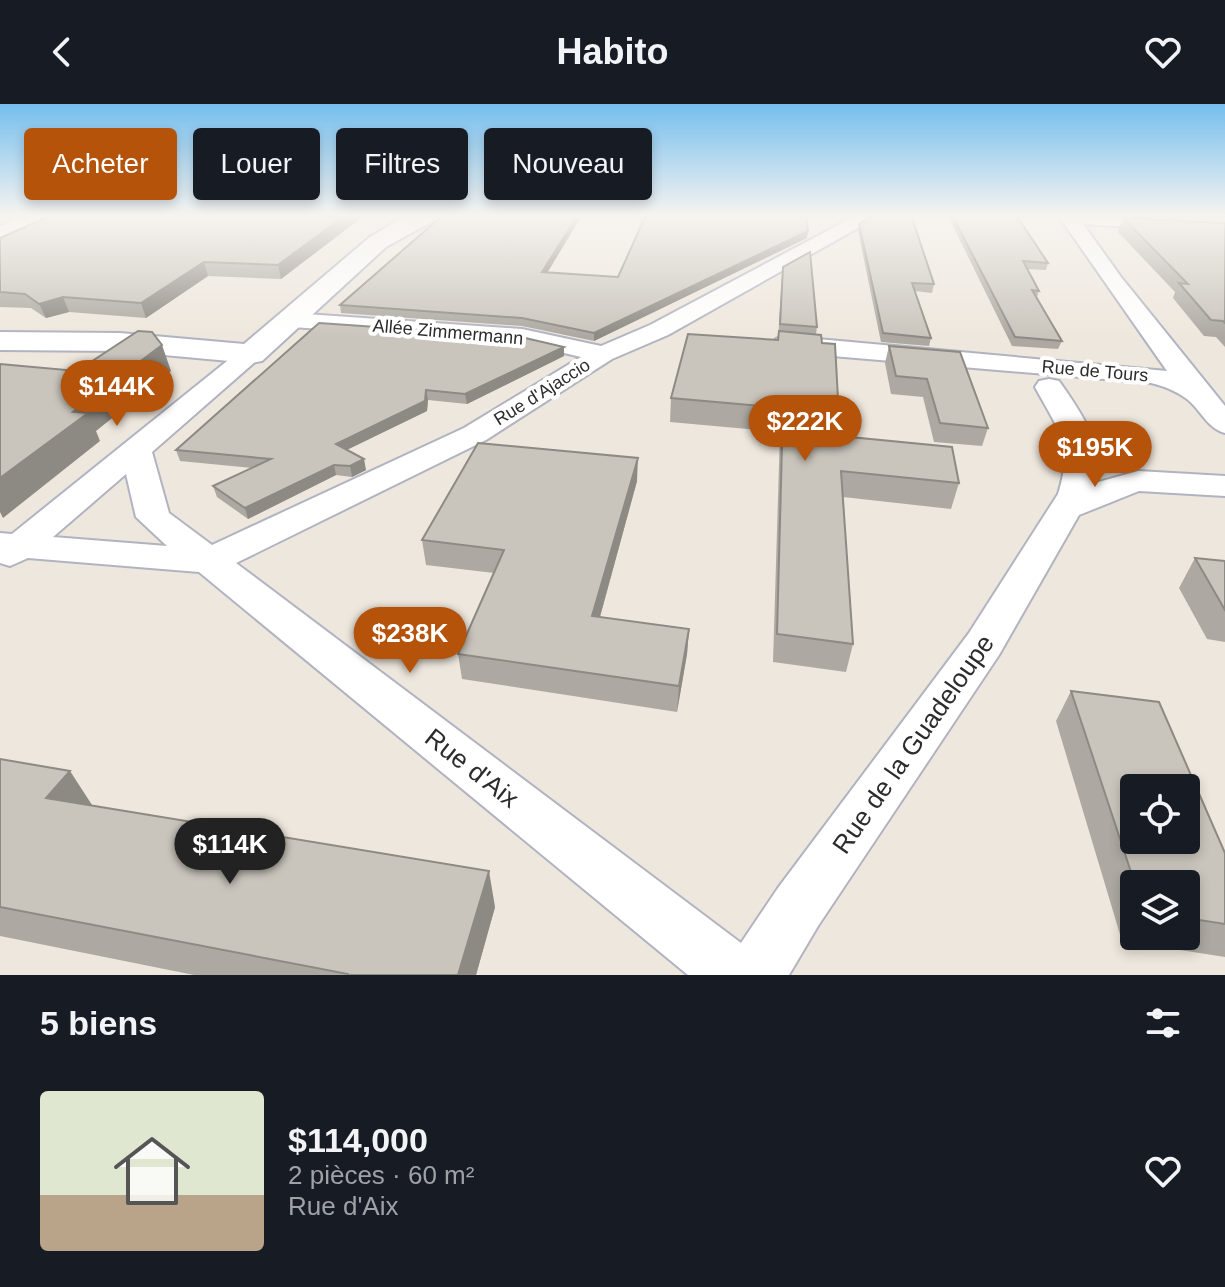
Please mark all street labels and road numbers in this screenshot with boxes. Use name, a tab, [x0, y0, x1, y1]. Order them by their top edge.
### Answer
street label: Allée Zimmermann	[372, 315, 524, 349]
street label: Rue d'Ajaccio	[490, 355, 594, 429]
street label: Rue de Tours	[1041, 356, 1149, 386]
street label: Rue de la Guadeloupe	[826, 629, 1000, 859]
street label: Rue d'Aix	[419, 722, 525, 814]

